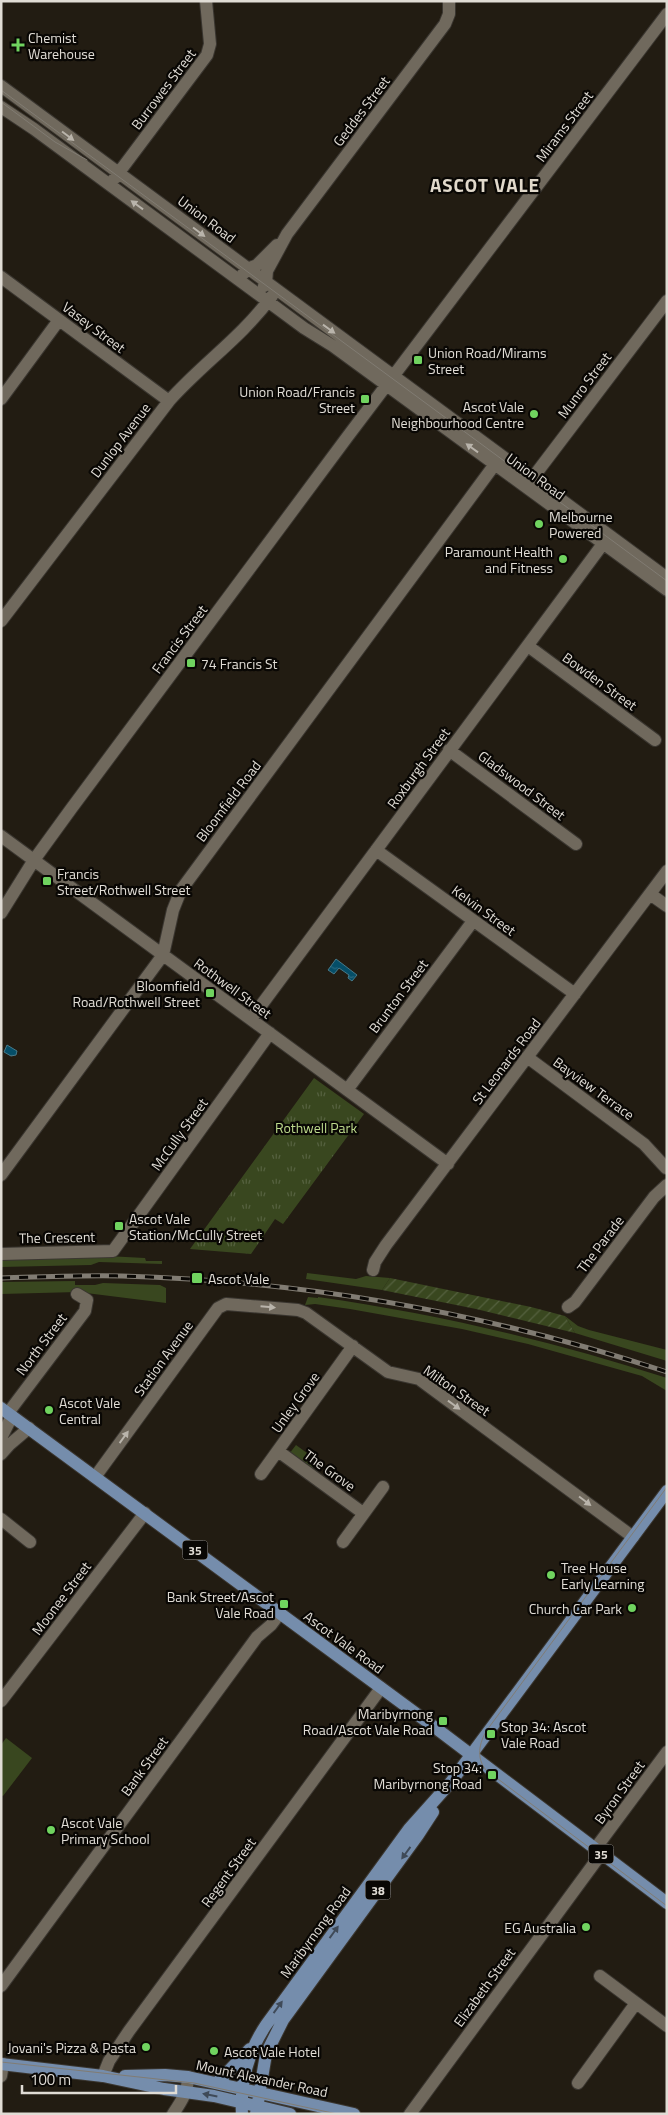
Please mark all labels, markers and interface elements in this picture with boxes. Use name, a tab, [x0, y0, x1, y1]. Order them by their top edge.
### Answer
place label: Chemist Warehouse	[28, 27, 95, 64]
marker: Chemist Warehouse	[12, 39, 24, 51]
street label: Burrowes Street	[126, 44, 200, 134]
street label: Geddes Street	[328, 71, 394, 151]
street label: Mirams Street	[530, 86, 598, 166]
one-way arrow	[61, 130, 74, 141]
district label: ASCOT VALE	[430, 170, 540, 199]
street label: Union Road	[174, 190, 240, 248]
one-way arrow	[131, 200, 144, 210]
one-way arrow	[192, 227, 205, 238]
street label: Vasey Street	[58, 296, 130, 358]
one-way arrow	[323, 324, 336, 334]
place label: Union Road/Mirams Street	[428, 342, 547, 379]
street label: Munro Street	[552, 347, 616, 422]
marker: Union Road/Mirams Street	[412, 354, 424, 366]
place label: Union Road/Francis Street	[239, 381, 355, 418]
marker: Union Road/Francis Street	[359, 393, 371, 405]
place label: Ascot Vale Neighbourhood Centre	[391, 396, 524, 433]
street label: Dunlop Avenue	[85, 398, 155, 482]
marker: Ascot Vale Neighbourhood Centre	[528, 408, 540, 420]
one-way arrow	[465, 443, 479, 453]
street label: Union Road	[502, 448, 570, 504]
place label: Melbourne Powered	[549, 506, 613, 543]
marker: Melbourne Powered	[533, 518, 545, 530]
place label: Paramount Health and Fitness	[445, 541, 553, 578]
marker: Paramount Health and Fitness	[557, 553, 569, 565]
street label: Francis Street	[146, 600, 212, 678]
street label: Bowden Street	[558, 647, 642, 715]
place label: 74 Francis St	[201, 653, 277, 674]
marker: 74 Francis St	[185, 657, 197, 669]
street label: Roxburgh Street	[381, 723, 455, 813]
street label: Gladswood Street	[474, 745, 570, 825]
street label: Bloomfield Road	[190, 756, 266, 846]
place label: Francis Street/Rothwell Street	[57, 863, 190, 900]
marker: Francis Street/Rothwell Street	[41, 875, 53, 887]
street label: Kelvin Street	[448, 880, 520, 940]
street label: Rothwell Street	[190, 953, 276, 1023]
street label: Brunton Street	[363, 955, 433, 1037]
place label: Bloomfield Road/Rothwell Street	[72, 975, 200, 1012]
marker: Bloomfield Road/Rothwell Street	[204, 987, 216, 999]
street label: St Leonards Road	[467, 1014, 545, 1108]
street label: Bayview Terrace	[549, 1051, 639, 1125]
street label: McCully Street	[145, 1093, 213, 1175]
park label: Rothwell Park	[275, 1117, 357, 1138]
place label: Ascot Vale Station/McCully Street	[129, 1208, 262, 1245]
street label: The Parade	[572, 1211, 628, 1277]
marker: Ascot Vale Station/McCully Street	[113, 1220, 125, 1232]
street label: The Crescent	[19, 1226, 95, 1248]
place label: Ascot Vale	[208, 1268, 269, 1289]
marker: Ascot Vale	[190, 1271, 204, 1285]
one-way arrow	[261, 1304, 277, 1312]
street label: North Street	[11, 1308, 71, 1380]
street label: Station Avenue	[128, 1316, 198, 1400]
street label: Milton Street	[419, 1359, 495, 1421]
street label: Unley Grove	[266, 1367, 324, 1437]
place label: Ascot Vale Central	[59, 1392, 120, 1429]
one-way arrow	[447, 1400, 461, 1410]
marker: Ascot Vale Central	[43, 1404, 55, 1416]
one-way arrow	[119, 1430, 129, 1444]
street label: The Grove	[300, 1444, 360, 1496]
one-way arrow	[578, 1496, 591, 1507]
road number: 35	[182, 1540, 208, 1560]
street label: Moonee Street	[26, 1557, 96, 1639]
place label: Tree House Early Learning	[561, 1557, 645, 1594]
marker: Tree House Early Learning	[545, 1569, 557, 1581]
place label: Bank Street/Ascot Vale Road	[167, 1586, 274, 1623]
marker: Bank Street/Ascot Vale Road	[278, 1598, 290, 1610]
place label: Church Car Park	[529, 1598, 622, 1619]
marker: Church Car Park	[626, 1602, 638, 1614]
street label: Ascot Vale Road	[300, 1606, 388, 1678]
place label: Maribyrnong Road/Ascot Vale Road	[303, 1703, 433, 1740]
marker: Maribyrnong Road/Ascot Vale Road	[437, 1715, 449, 1727]
place label: Stop 34: Ascot Vale Road	[501, 1716, 586, 1753]
marker: Stop 34: Ascot Vale Road	[485, 1728, 497, 1740]
street label: Bank Street	[115, 1732, 173, 1800]
street label: Byron Street	[589, 1756, 649, 1828]
place label: Stop 34: Maribyrnong Road	[373, 1757, 482, 1794]
marker: Stop 34: Maribyrnong Road	[486, 1769, 498, 1781]
place label: Ascot Vale Primary School	[61, 1812, 150, 1849]
marker: Ascot Vale Primary School	[45, 1824, 57, 1836]
street label: Regent Street	[196, 1833, 260, 1911]
road number: 35	[588, 1845, 614, 1864]
one-way arrow	[401, 1846, 411, 1860]
road number: 38	[366, 1880, 390, 1900]
street label: Maribyrnong Road	[275, 1882, 355, 1982]
place label: EG Australia	[504, 1917, 576, 1938]
marker: EG Australia	[580, 1921, 592, 1933]
one-way arrow	[329, 1925, 339, 1939]
street label: Elizabeth Street	[448, 1943, 520, 2031]
one-way arrow	[273, 2001, 284, 2014]
place label: Jovani's Pizza & Pasta	[8, 2037, 136, 2058]
marker: Jovani's Pizza & Pasta	[140, 2041, 152, 2053]
place label: Ascot Vale Hotel	[224, 2041, 320, 2062]
marker: Ascot Vale Hotel	[208, 2045, 220, 2057]
street label: Mount Alexander Road	[194, 2054, 330, 2102]
scale bar	[22, 2062, 176, 2094]
text: 100 m	[30, 2068, 71, 2091]
one-way arrow	[201, 2091, 217, 2099]

